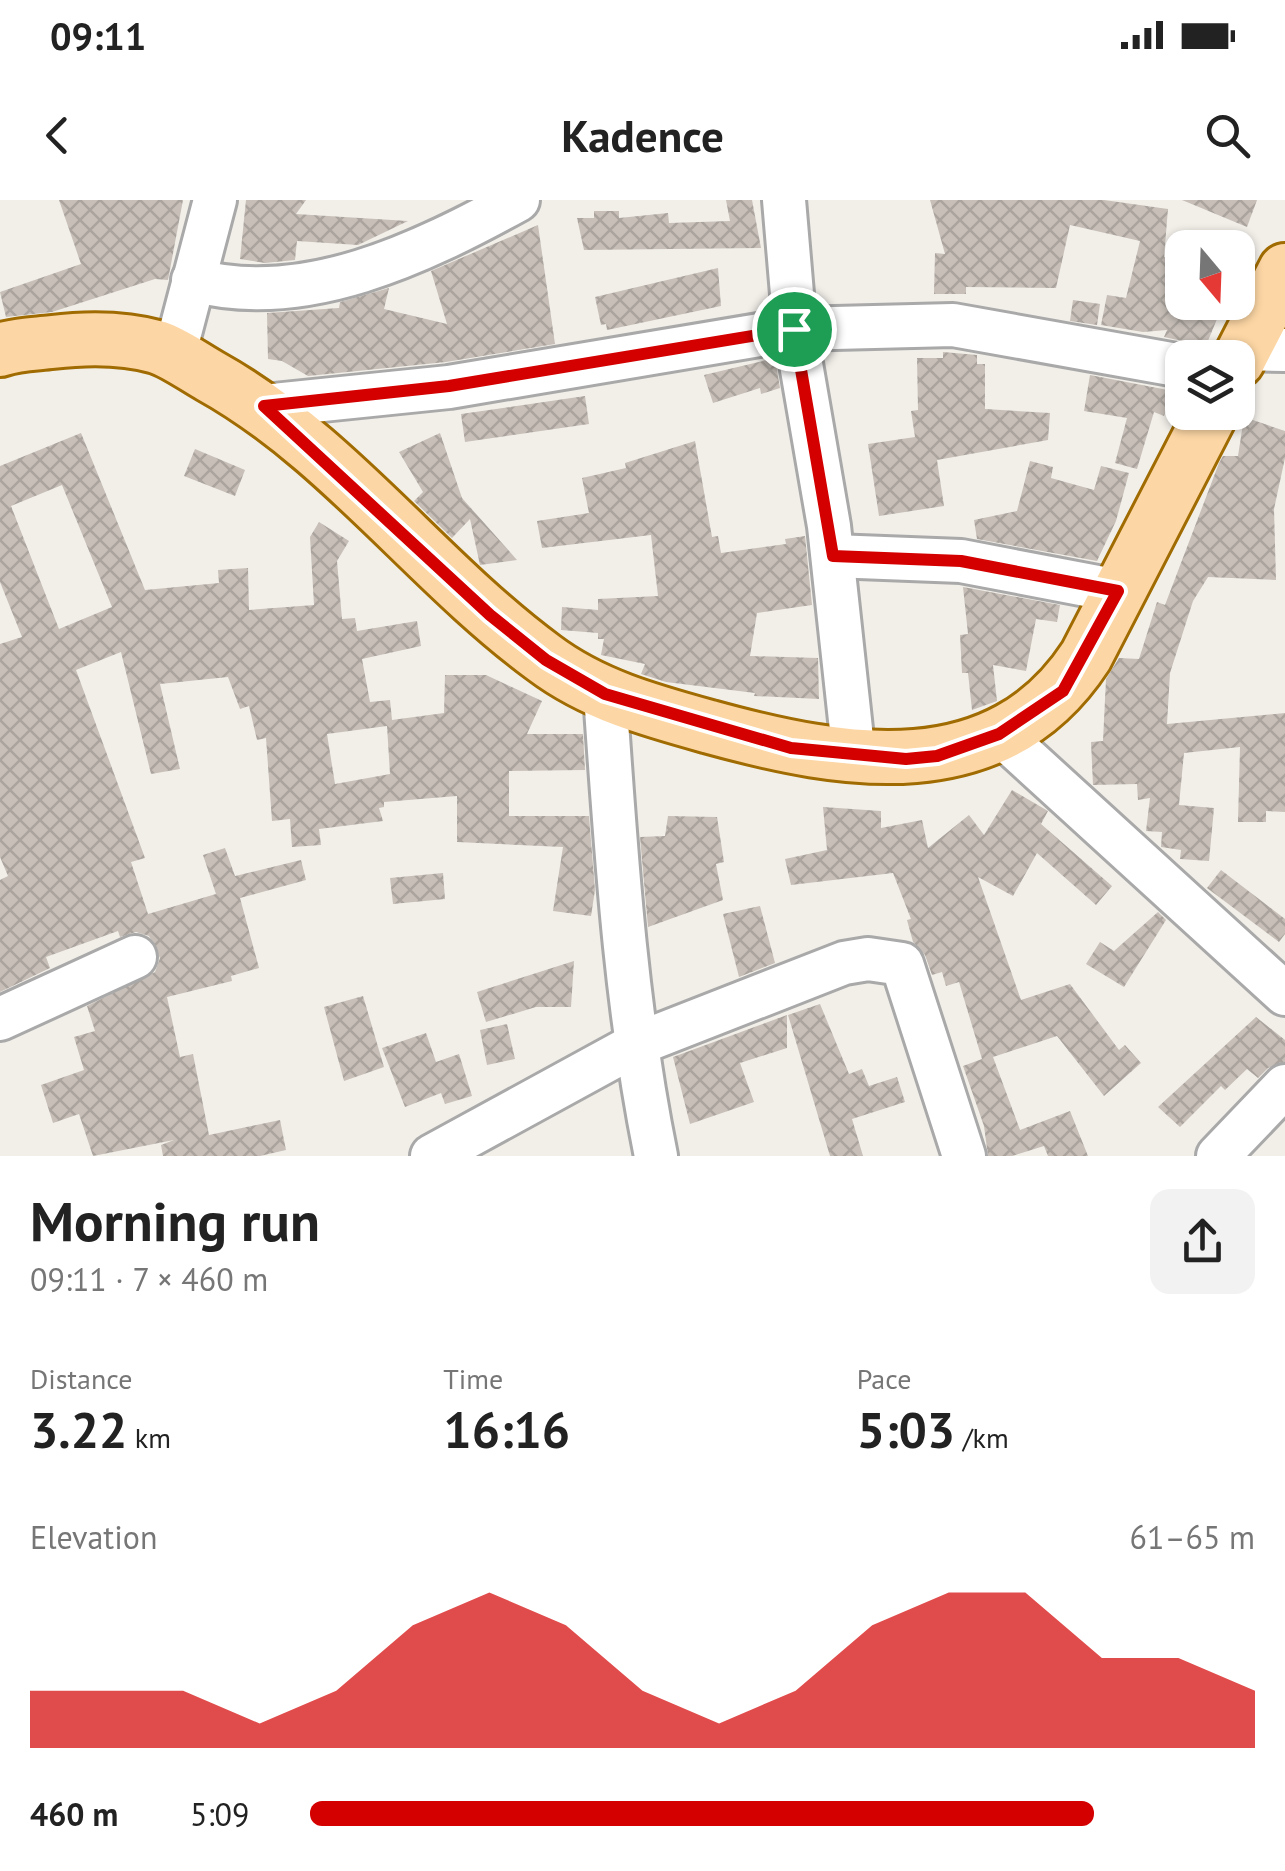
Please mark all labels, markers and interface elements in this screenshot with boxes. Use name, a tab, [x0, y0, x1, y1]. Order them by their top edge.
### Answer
text: 09:11	[50, 11, 146, 60]
text: Kadence	[561, 106, 724, 164]
icon: back	[30, 108, 85, 163]
icon: search	[1200, 108, 1255, 163]
north arrow	[1165, 230, 1255, 320]
map controls	[1165, 230, 1255, 430]
pin	[752, 287, 837, 372]
icon: arrive	[767, 302, 822, 357]
button: layers	[1165, 340, 1255, 430]
text: Morning run	[30, 1185, 320, 1256]
button: share	[1150, 1189, 1255, 1294]
text: 09:11 · 7 × 460 m	[30, 1258, 268, 1300]
text: Distance	[30, 1360, 133, 1397]
text: Time	[443, 1360, 503, 1397]
text: Pace	[857, 1360, 911, 1397]
text: 3.22	[30, 1397, 127, 1462]
text: 16:16	[443, 1397, 570, 1462]
text: 5:03	[857, 1397, 955, 1462]
text: km	[127, 1419, 171, 1456]
text: /km	[955, 1419, 1009, 1456]
text: Elevation	[30, 1516, 157, 1558]
text: 61–65 m	[1130, 1516, 1255, 1558]
text: 460 m	[30, 1793, 118, 1835]
text: 5:09	[190, 1793, 249, 1835]

